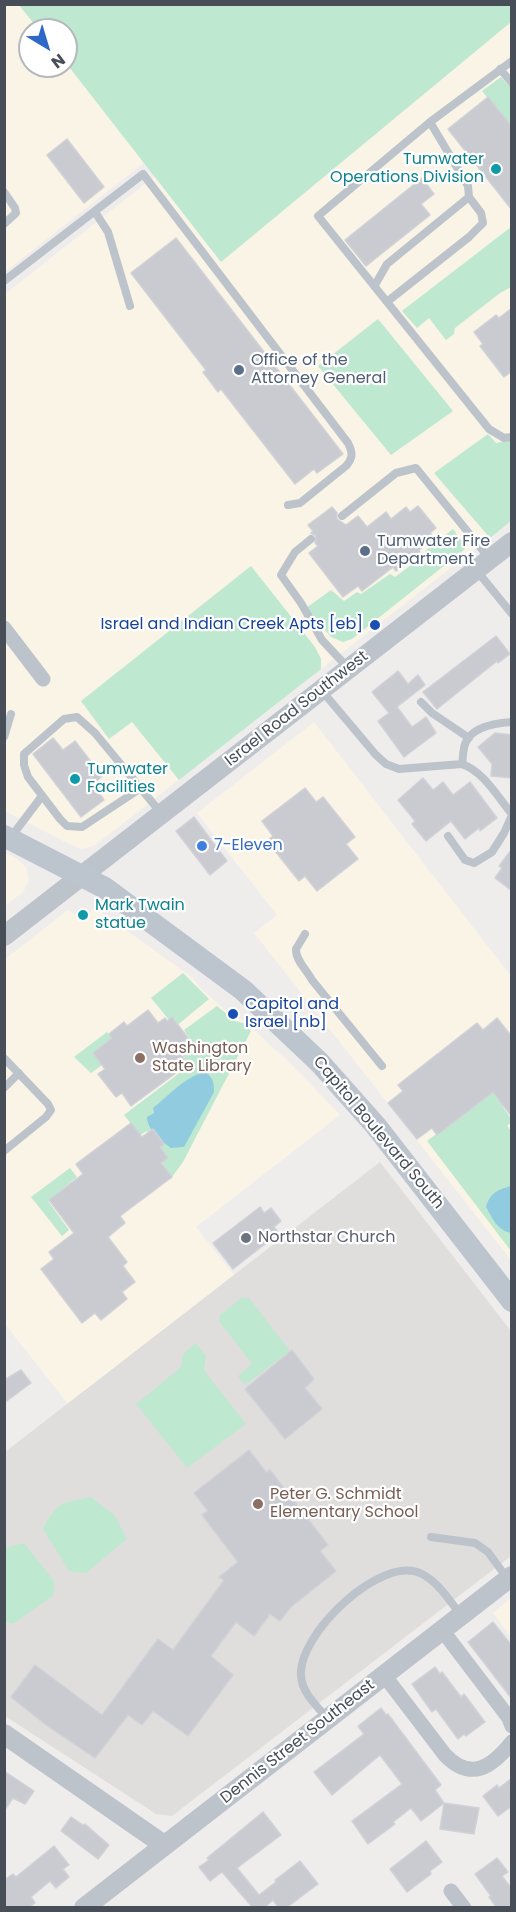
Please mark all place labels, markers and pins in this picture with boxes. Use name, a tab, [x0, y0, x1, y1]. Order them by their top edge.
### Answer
place label: Tumwater Operations Division	[330, 150, 484, 188]
marker: Tumwater Operations Division	[489, 162, 503, 176]
place label: Office of the Attorney General	[251, 351, 386, 389]
marker: Office of the Attorney General	[232, 363, 246, 377]
place label: Tumwater Fire Department	[377, 532, 490, 570]
marker: Tumwater Fire Department	[358, 544, 372, 558]
place label: Israel and Indian Creek Apts [eb]	[100, 615, 363, 635]
marker: Israel and Indian Creek Apts [eb]	[368, 618, 382, 632]
place label: Tumwater Facilities	[87, 760, 168, 798]
marker: Tumwater Facilities	[68, 772, 82, 786]
place label: 7-Eleven	[214, 836, 283, 856]
marker: 7-Eleven	[195, 839, 209, 853]
place label: Mark Twain statue	[95, 896, 185, 934]
marker: Mark Twain statue	[76, 908, 90, 922]
place label: Capitol and Israel [nb]	[245, 995, 339, 1033]
marker: Capitol and Israel [nb]	[226, 1007, 240, 1021]
place label: Washington State Library	[152, 1039, 251, 1077]
marker: Washington State Library	[133, 1051, 147, 1065]
place label: Northstar Church	[258, 1228, 396, 1248]
marker: Northstar Church	[239, 1231, 253, 1245]
place label: Peter G. Schmidt Elementary School	[270, 1485, 418, 1523]
marker: Peter G. Schmidt Elementary School	[251, 1497, 265, 1511]

